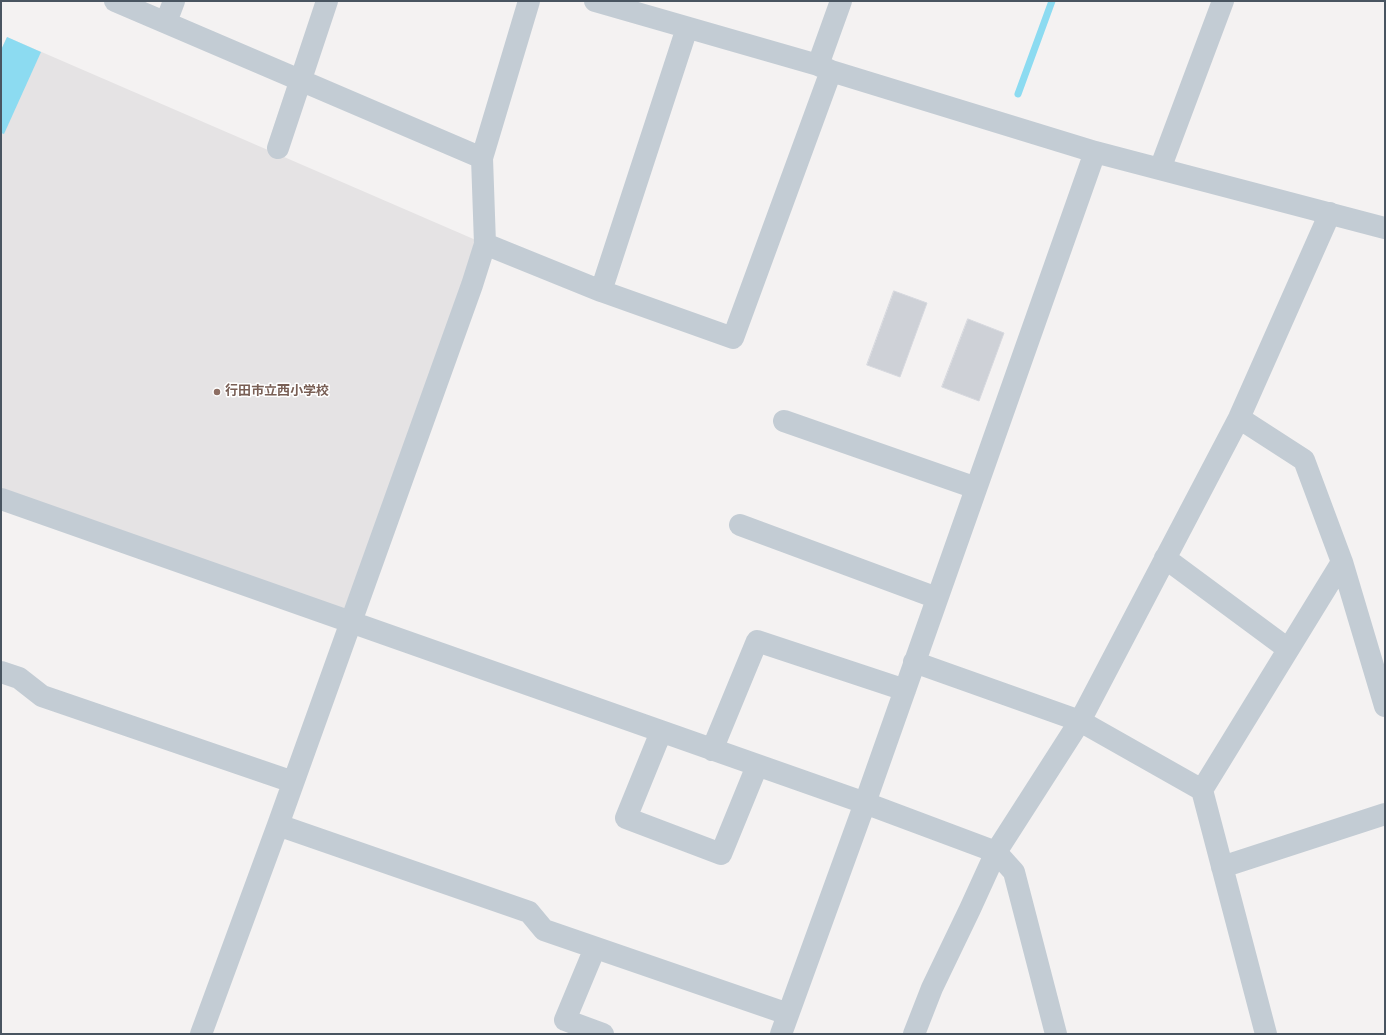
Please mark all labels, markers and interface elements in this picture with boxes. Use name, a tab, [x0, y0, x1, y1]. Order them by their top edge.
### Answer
place label: 行田市立西小学校	[225, 384, 329, 400]
marker: 行田市立西小学校	[212, 387, 222, 397]

